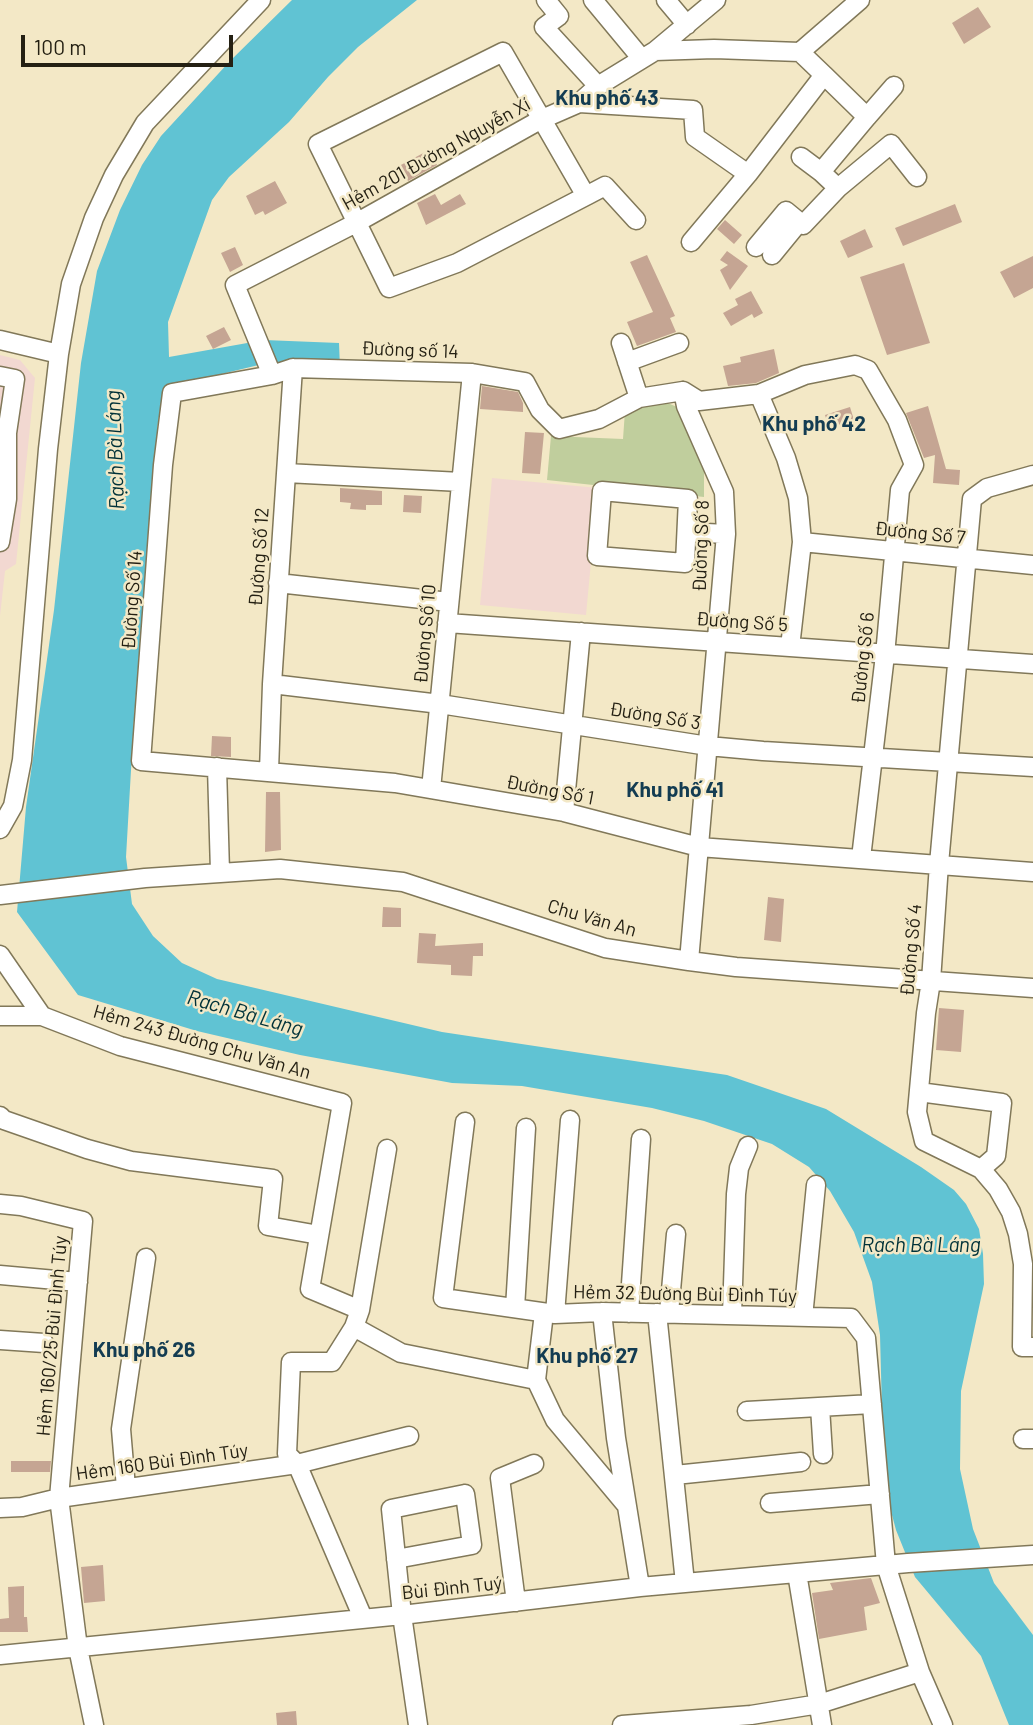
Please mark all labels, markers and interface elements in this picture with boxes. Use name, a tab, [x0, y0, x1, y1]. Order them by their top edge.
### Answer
scale bar	[24, 21, 236, 65]
text: 100 m	[34, 34, 87, 59]
district label: Khu phố 43	[555, 85, 659, 111]
street label: Hẻm 201 Đường Nguyễn Xí	[338, 93, 534, 215]
street label: Đường số 14	[361, 337, 459, 363]
water label: Rạch Bà Láng	[100, 390, 130, 510]
district label: Khu phố 42	[762, 411, 866, 437]
street label: Đường Số 8	[688, 499, 714, 593]
street label: Đường Số 12	[244, 507, 274, 607]
street label: Đường Số 7	[873, 517, 967, 549]
street label: Đường Số 14	[117, 550, 147, 650]
street label: Đường Số 10	[409, 583, 441, 685]
street label: Đường Số 5	[695, 607, 789, 637]
street label: Đường Số 6	[847, 611, 879, 705]
street label: Đường Số 3	[608, 698, 702, 734]
street label: Đường Số 1	[504, 770, 596, 810]
district label: Khu phố 41	[626, 777, 724, 803]
street label: Chu Văn An	[545, 894, 639, 942]
street label: Đường Số 4	[896, 903, 926, 997]
water label: Rạch Bà Láng	[184, 984, 306, 1042]
street label: Hẻm 243 Đường Chu Văn An	[91, 1000, 313, 1084]
water label: Rạch Bà Láng	[861, 1232, 981, 1258]
street label: Hẻm 160/25 Bùi Đình Túy	[32, 1235, 72, 1437]
street label: Hẻm 32 Đường Bùi Đình Túy	[573, 1281, 797, 1307]
district label: Khu phố 26	[93, 1337, 195, 1363]
district label: Khu phố 27	[536, 1343, 638, 1369]
street label: Hẻm 160 Bùi Đình Túy	[74, 1439, 250, 1485]
street label: Bùi Đình Tuý	[401, 1571, 503, 1605]

